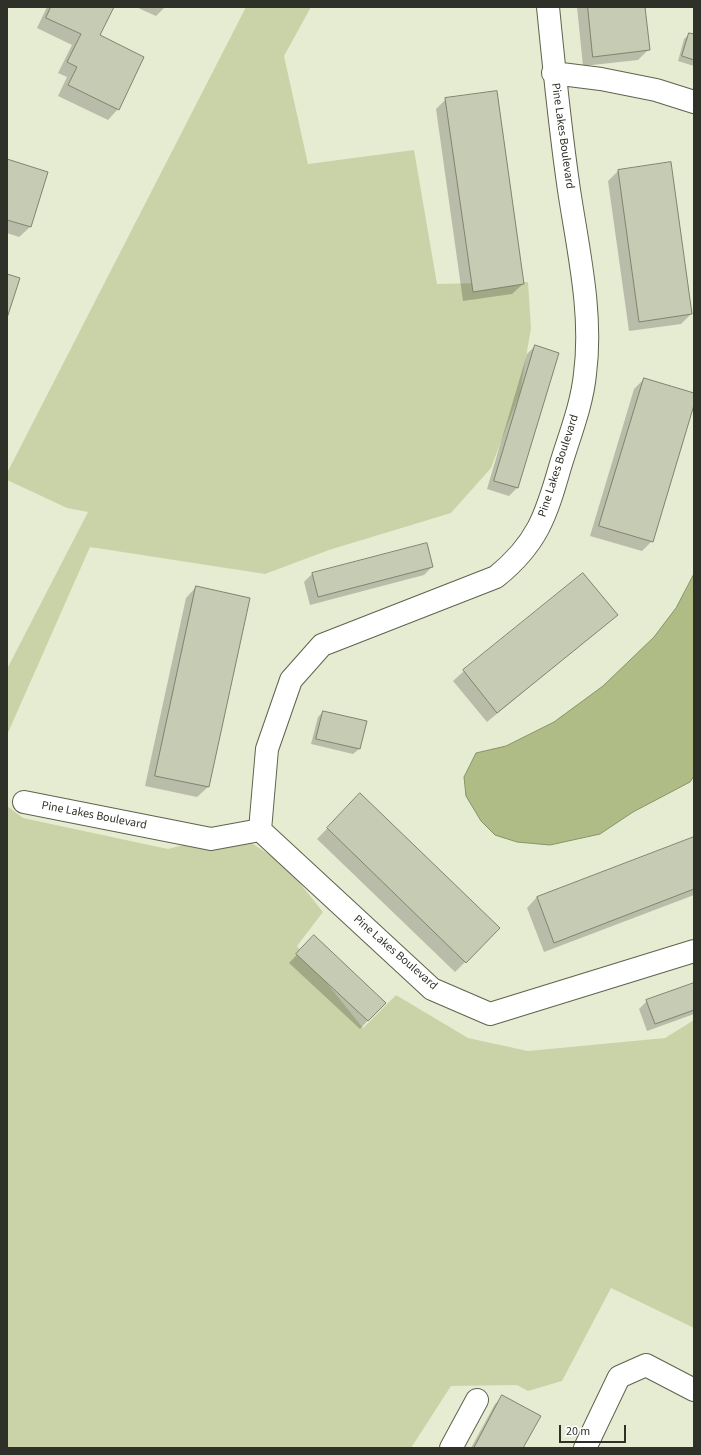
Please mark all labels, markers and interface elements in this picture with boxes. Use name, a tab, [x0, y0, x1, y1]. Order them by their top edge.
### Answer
street label: Pine Lakes Boulevard	[547, 82, 577, 190]
street label: Pine Lakes Boulevard	[536, 413, 582, 519]
street label: Pine Lakes Boulevard	[40, 799, 148, 833]
street label: Pine Lakes Boulevard	[350, 912, 440, 994]
scale bar	[561, 1417, 628, 1443]
text: 20 m	[566, 1423, 590, 1440]

